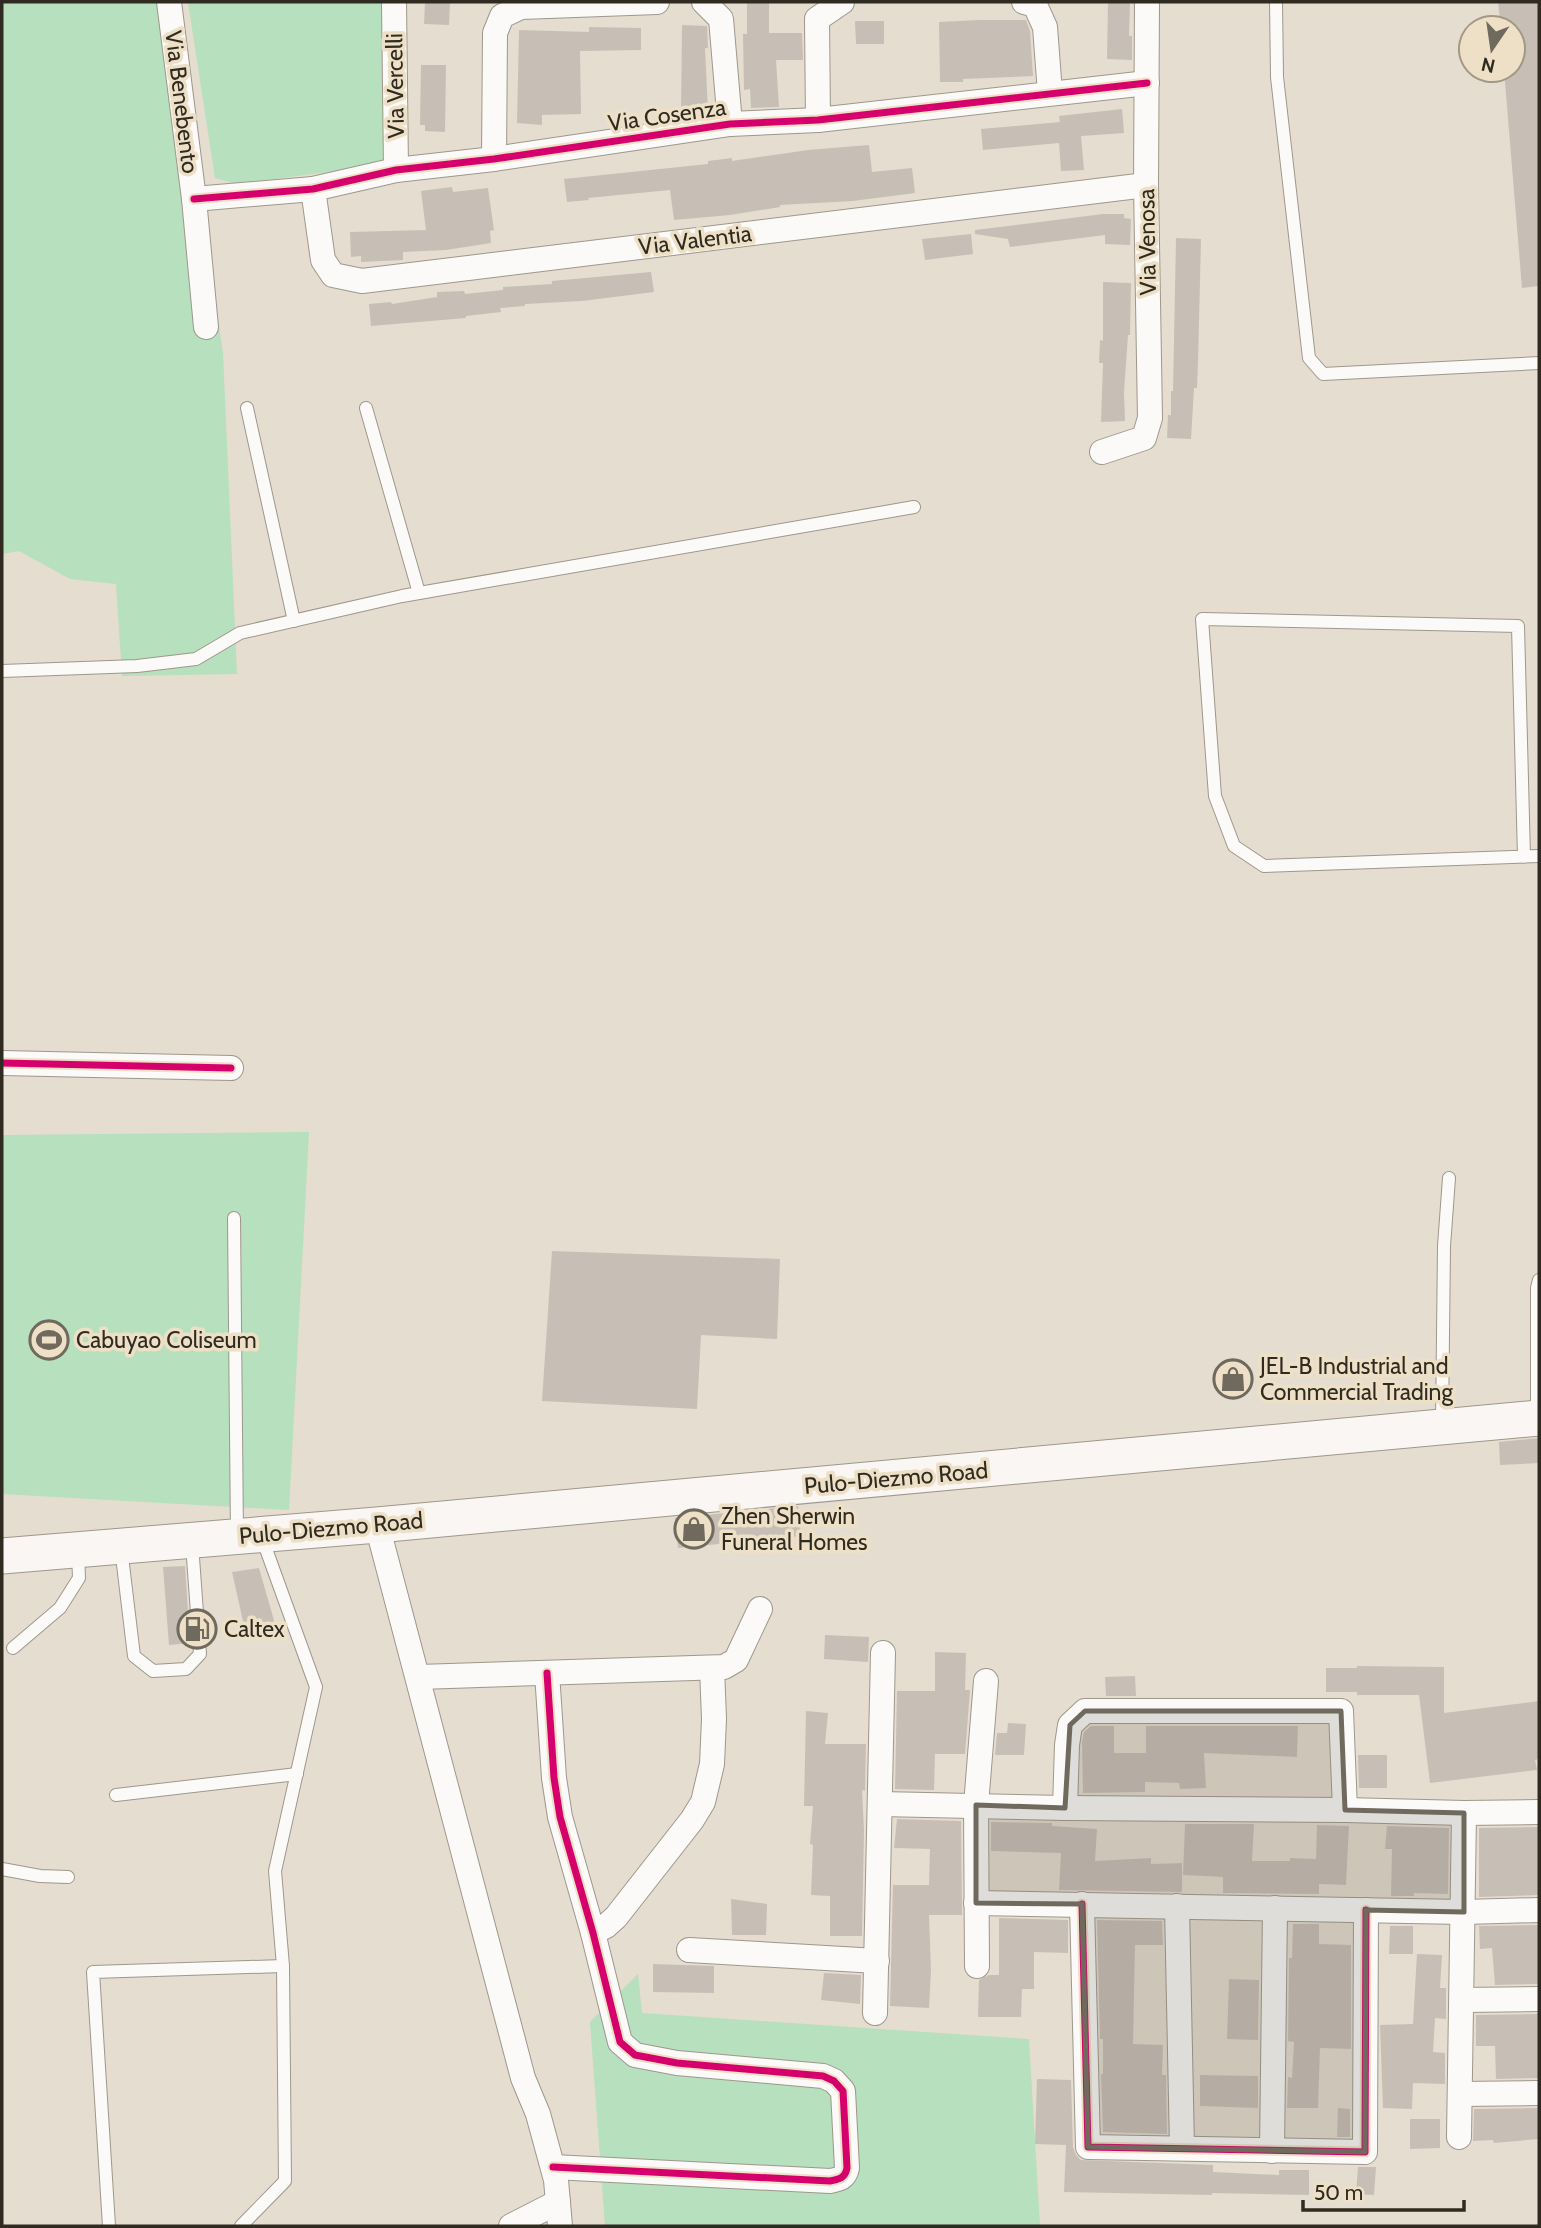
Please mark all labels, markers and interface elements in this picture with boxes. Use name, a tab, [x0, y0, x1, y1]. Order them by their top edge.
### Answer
north arrow	[1457, 14, 1527, 84]
street label: Via Benebento	[159, 29, 205, 175]
street label: Via Vercelli	[380, 33, 410, 139]
text: N	[1479, 52, 1497, 78]
street label: Via Cosenza	[606, 93, 728, 137]
street label: Via Venosa	[1132, 188, 1162, 296]
street label: Via Valentia	[637, 219, 753, 261]
sports icon: Cabuyao Coliseum	[28, 1319, 70, 1361]
place label: Cabuyao Coliseum	[76, 1326, 257, 1354]
place label: JEL-B Industrial and Commercial Trading	[1259, 1352, 1453, 1406]
shop icon: JEL-B Industrial and Commercial Trading	[1212, 1358, 1254, 1400]
street label: Pulo-Diezmo Road	[803, 1456, 989, 1500]
place label: Zhen Sherwin Funeral Homes	[721, 1502, 868, 1556]
street label: Pulo-Diezmo Road	[238, 1506, 424, 1550]
shop icon: Zhen Sherwin Funeral Homes	[673, 1508, 715, 1550]
fuel station icon: Caltex	[176, 1608, 218, 1650]
place label: Caltex	[224, 1615, 285, 1643]
scale bar	[1303, 2168, 1464, 2212]
text: 50 m	[1314, 2180, 1363, 2205]

